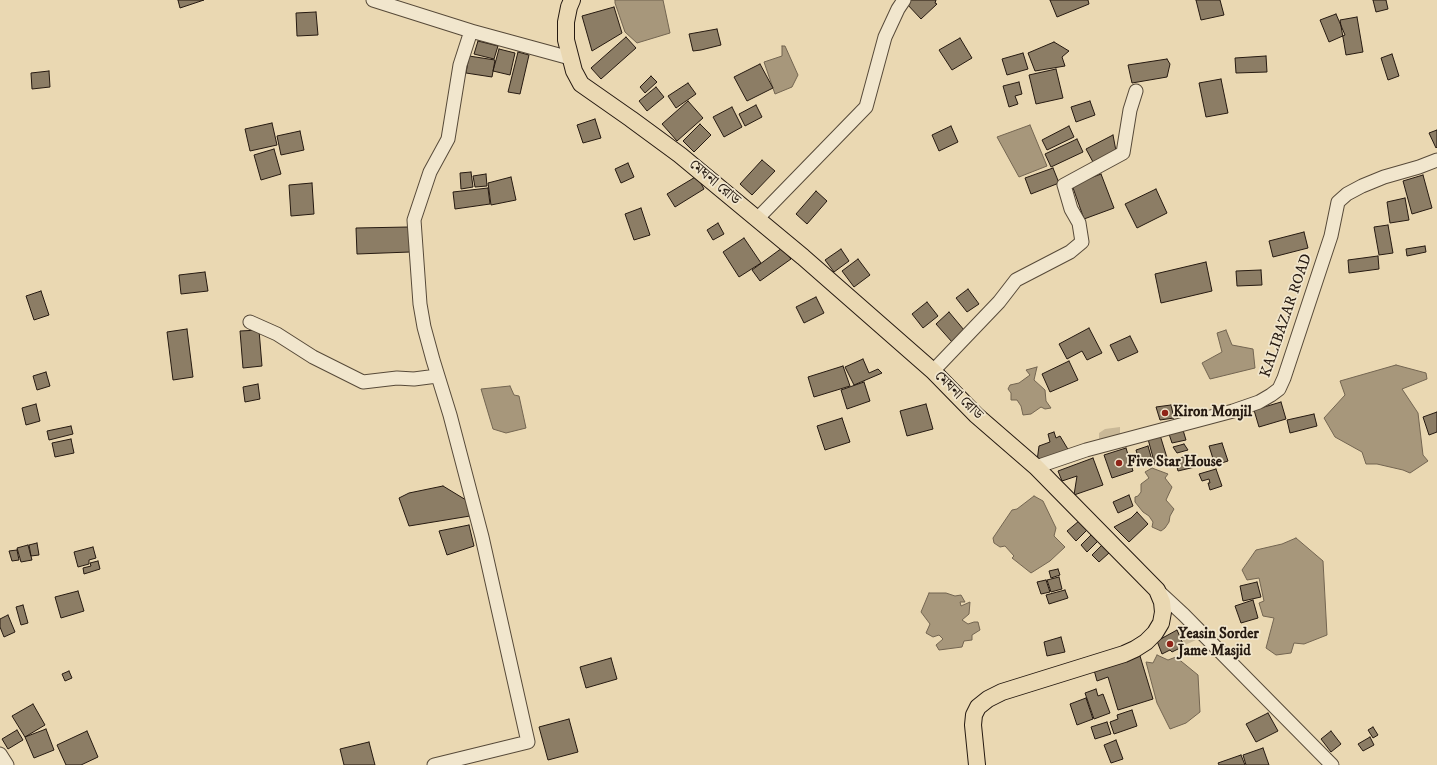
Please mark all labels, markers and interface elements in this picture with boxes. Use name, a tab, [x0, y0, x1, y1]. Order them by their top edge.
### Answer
street label: মেঘনা রোড	[685, 156, 743, 210]
street label: KALIBAZAR ROAD	[1257, 252, 1317, 380]
street label: মেঘনা রোড	[930, 368, 986, 424]
place label: Kiron Monjil	[1173, 404, 1252, 422]
marker: Kiron Monjil	[1160, 408, 1170, 418]
place label: Five Star House	[1127, 454, 1222, 472]
marker: Five Star House	[1114, 458, 1124, 468]
place label: Yeasin Sorder Jame Masjid	[1178, 626, 1259, 661]
marker: Yeasin Sorder Jame Masjid	[1165, 639, 1175, 649]

